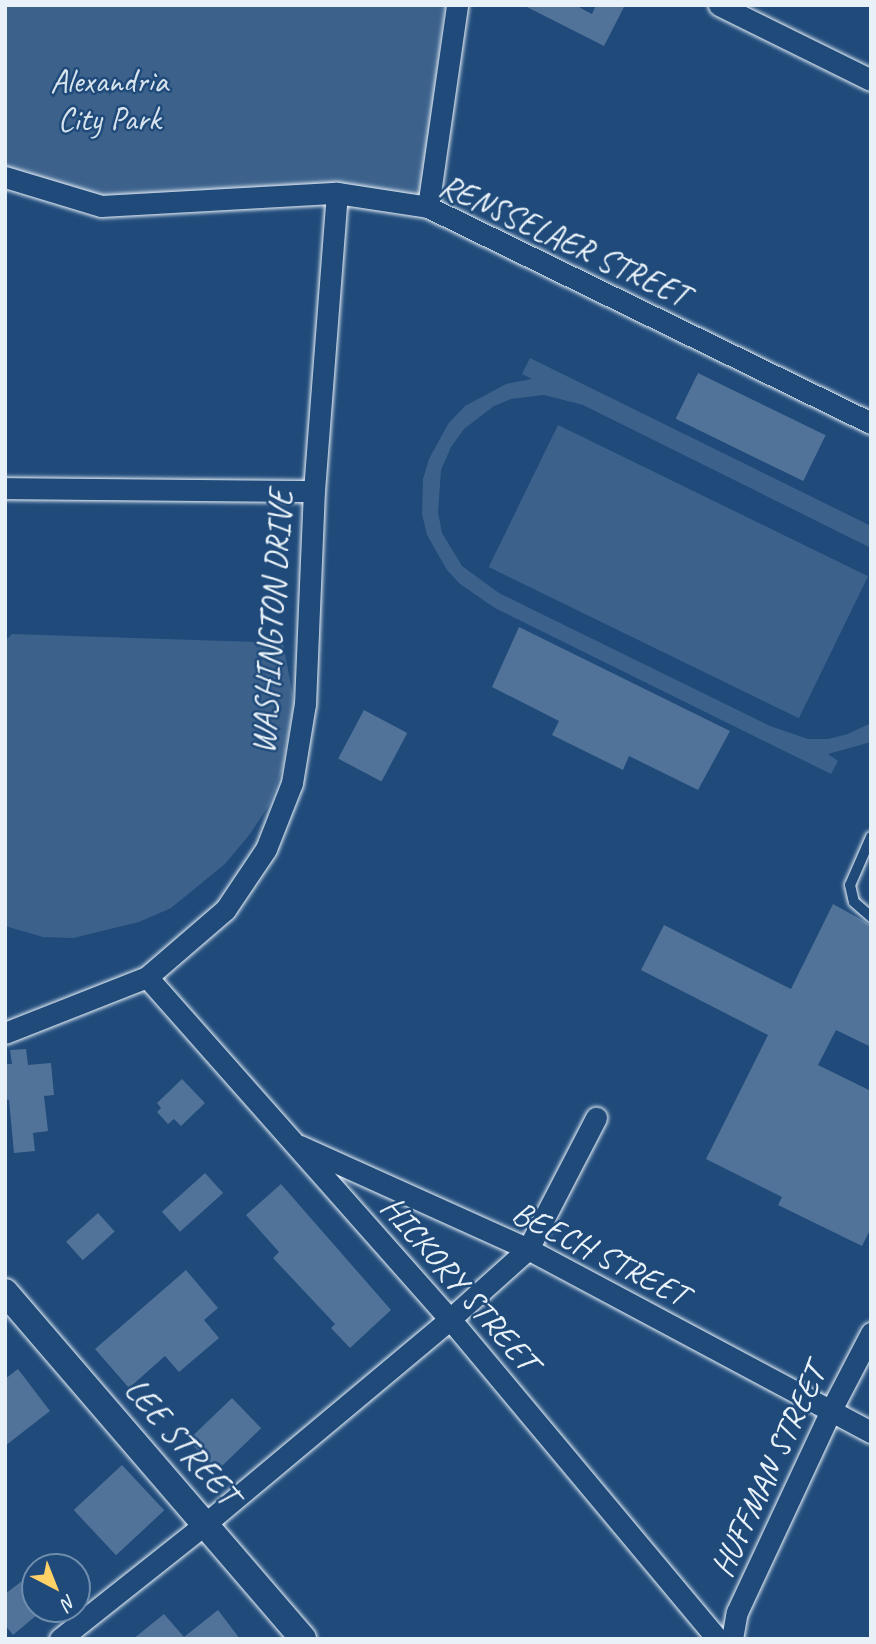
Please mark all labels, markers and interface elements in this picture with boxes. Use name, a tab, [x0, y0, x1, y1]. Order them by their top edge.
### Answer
park label: Alexandria City Park	[50, 62, 168, 140]
street label: RENSSELAER STREET	[433, 166, 695, 316]
street label: WASHINGTON DRIVE	[244, 489, 302, 755]
street label: HICKORY STREET	[372, 1188, 546, 1380]
street label: BEECH STREET	[506, 1193, 694, 1315]
street label: HUFFMAN STREET	[703, 1359, 835, 1583]
street label: LEE STREET	[116, 1371, 246, 1513]
north arrow	[21, 1553, 91, 1623]
text: N	[56, 1589, 81, 1615]

